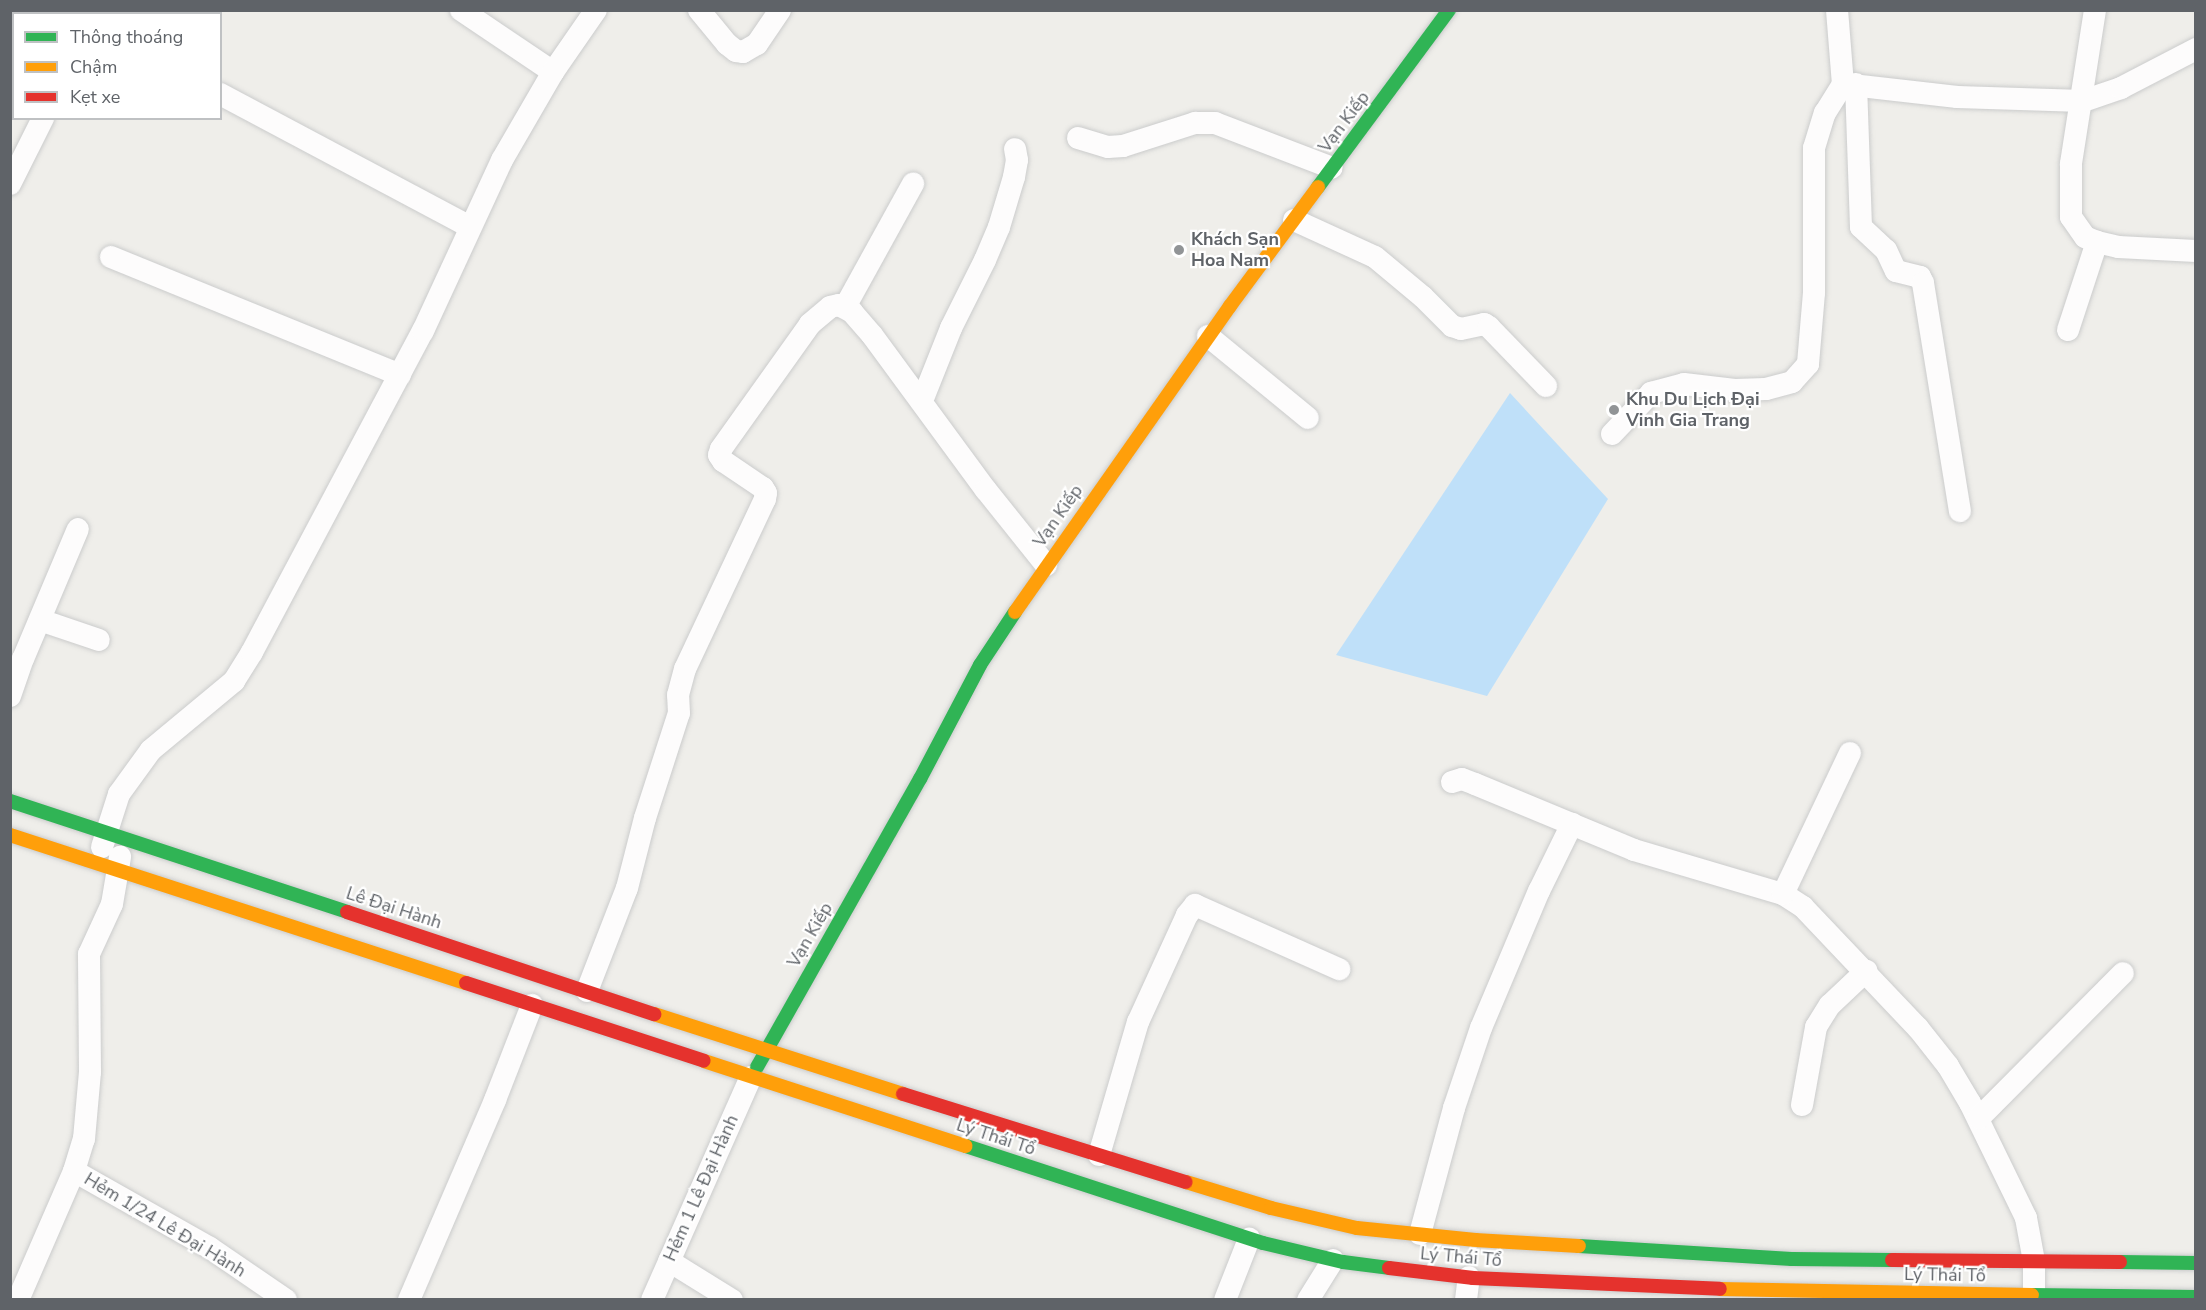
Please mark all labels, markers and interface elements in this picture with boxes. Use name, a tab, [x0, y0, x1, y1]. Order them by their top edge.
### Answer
legend	[12, 12, 222, 120]
text: Thông thoáng	[70, 25, 183, 49]
text: Chậm	[70, 55, 117, 79]
text: Kẹt xe	[70, 85, 120, 109]
street label: Vạn Kiếp	[1314, 87, 1374, 157]
place label: Khách Sạn Hoa Nam	[1191, 229, 1279, 272]
marker: Khách Sạn Hoa Nam	[1172, 243, 1186, 257]
place label: Khu Du Lịch Đại Vinh Gia Trang	[1626, 389, 1760, 432]
marker: Khu Du Lịch Đại Vinh Gia Trang	[1607, 403, 1621, 417]
street label: Vạn Kiếp	[1029, 481, 1087, 551]
street label: Lê Đại Hành	[343, 882, 445, 934]
street label: Vạn Kiếp	[783, 899, 837, 971]
street label: Hẻm 1 Lê Đại Hành	[659, 1111, 743, 1265]
street label: Lý Thái Tổ	[954, 1114, 1038, 1160]
street label: Hẻm 1/24 Lê Đại Hành	[80, 1168, 250, 1282]
street label: Lý Thái Tổ	[1419, 1243, 1503, 1271]
street label: Lý Thái Tổ	[1904, 1263, 1986, 1287]

